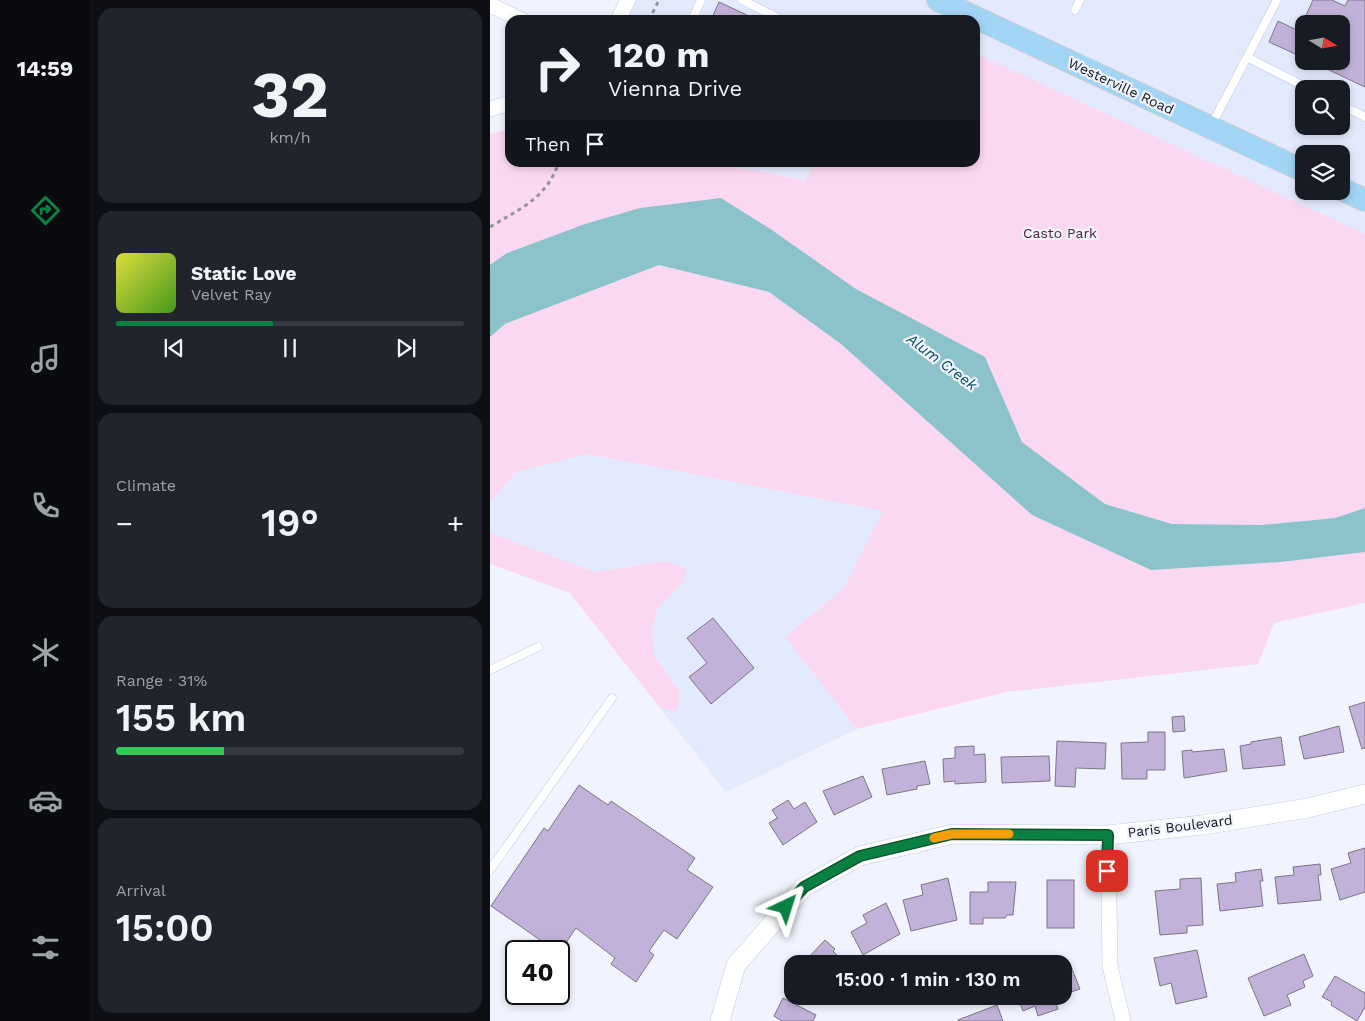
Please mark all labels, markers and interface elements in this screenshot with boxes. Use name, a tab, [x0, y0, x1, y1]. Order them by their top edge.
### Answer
north arrow	[1295, 15, 1350, 70]
map controls	[1295, 15, 1350, 200]
text: 120 m	[608, 34, 709, 76]
icon: right	[525, 35, 590, 100]
street label: Westerville Road	[1066, 55, 1176, 117]
text: 14:59	[17, 56, 73, 81]
text: 32	[251, 57, 329, 133]
text: Vienna Drive	[608, 76, 742, 101]
button: search	[1295, 80, 1350, 135]
text: km/h	[269, 128, 311, 147]
icon: arrive	[581, 130, 609, 158]
text: Then	[525, 133, 571, 156]
button: layers	[1295, 145, 1350, 200]
icon: directions	[28, 193, 63, 228]
park label: Casto Park	[1023, 225, 1097, 241]
text: Static Love	[191, 262, 296, 285]
text: Velvet Ray	[191, 285, 271, 304]
water label: Alum Creek	[903, 329, 981, 395]
icon: previous	[160, 334, 188, 362]
icon: pause	[276, 334, 304, 362]
icon: next	[392, 334, 420, 362]
icon: music	[28, 341, 63, 376]
text: Climate	[116, 476, 176, 495]
icon: phone	[28, 488, 63, 523]
text: 19°	[261, 501, 319, 545]
text: −	[116, 507, 133, 540]
text: +	[447, 507, 464, 540]
icon: climate	[28, 635, 63, 670]
text: Range · 31%	[116, 671, 207, 690]
text: 155 km	[116, 696, 246, 740]
icon: car	[28, 783, 63, 818]
street label: Paris Boulevard	[1127, 812, 1233, 840]
pin	[1086, 850, 1128, 892]
icon: arrive	[1093, 857, 1121, 885]
position arrow	[759, 880, 811, 932]
text: Arrival	[116, 881, 166, 900]
text: 15:00	[116, 906, 214, 950]
icon: filters	[28, 930, 63, 965]
speed limit sign: 40	[505, 940, 570, 1005]
text: 15:00 · 1 min · 130 m	[835, 968, 1021, 991]

